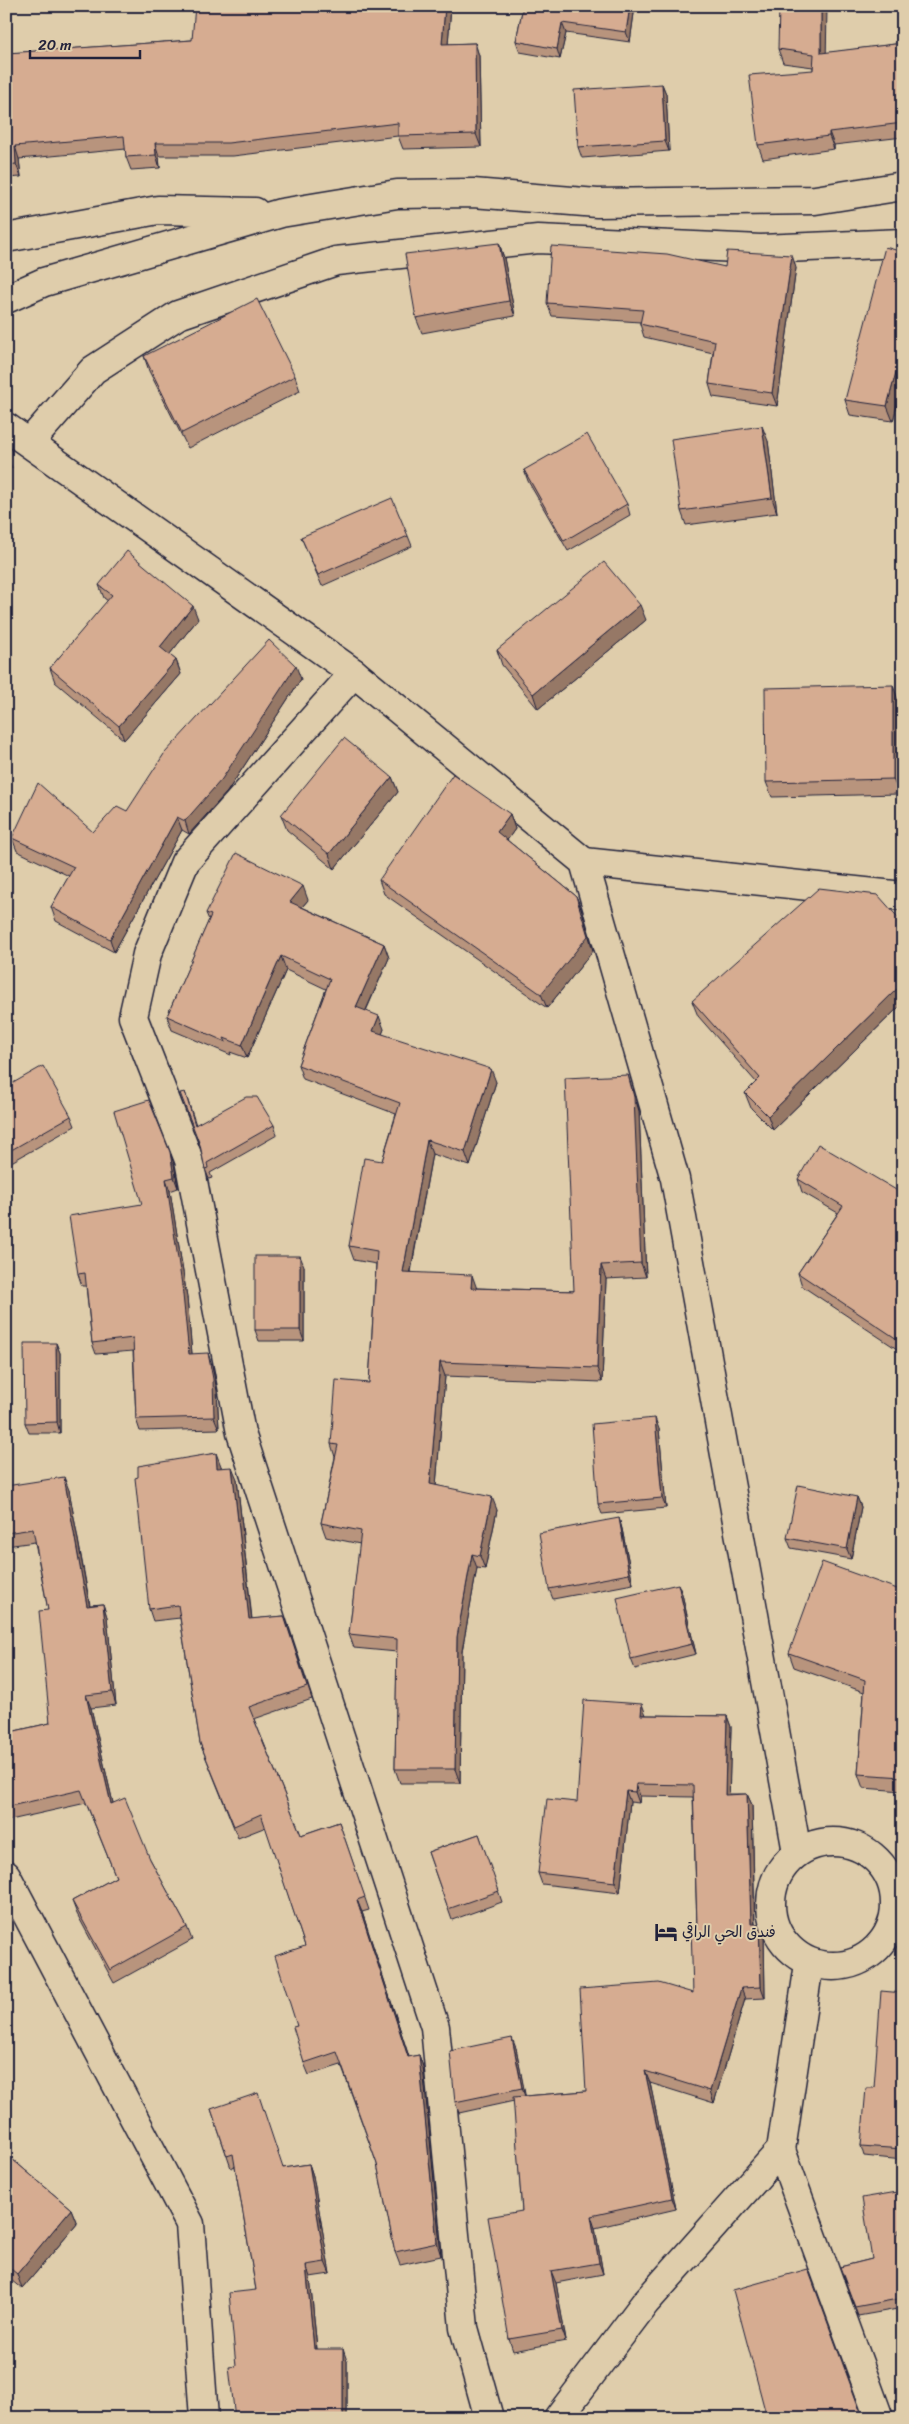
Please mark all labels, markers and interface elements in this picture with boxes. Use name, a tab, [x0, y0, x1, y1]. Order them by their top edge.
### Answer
scale bar	[30, 28, 140, 60]
text: 20 m	[38, 32, 72, 58]
hotel icon: فندق الحي الراقي	[653, 1919, 679, 1945]
place label: فندق الحي الراقي	[682, 1919, 776, 1945]

